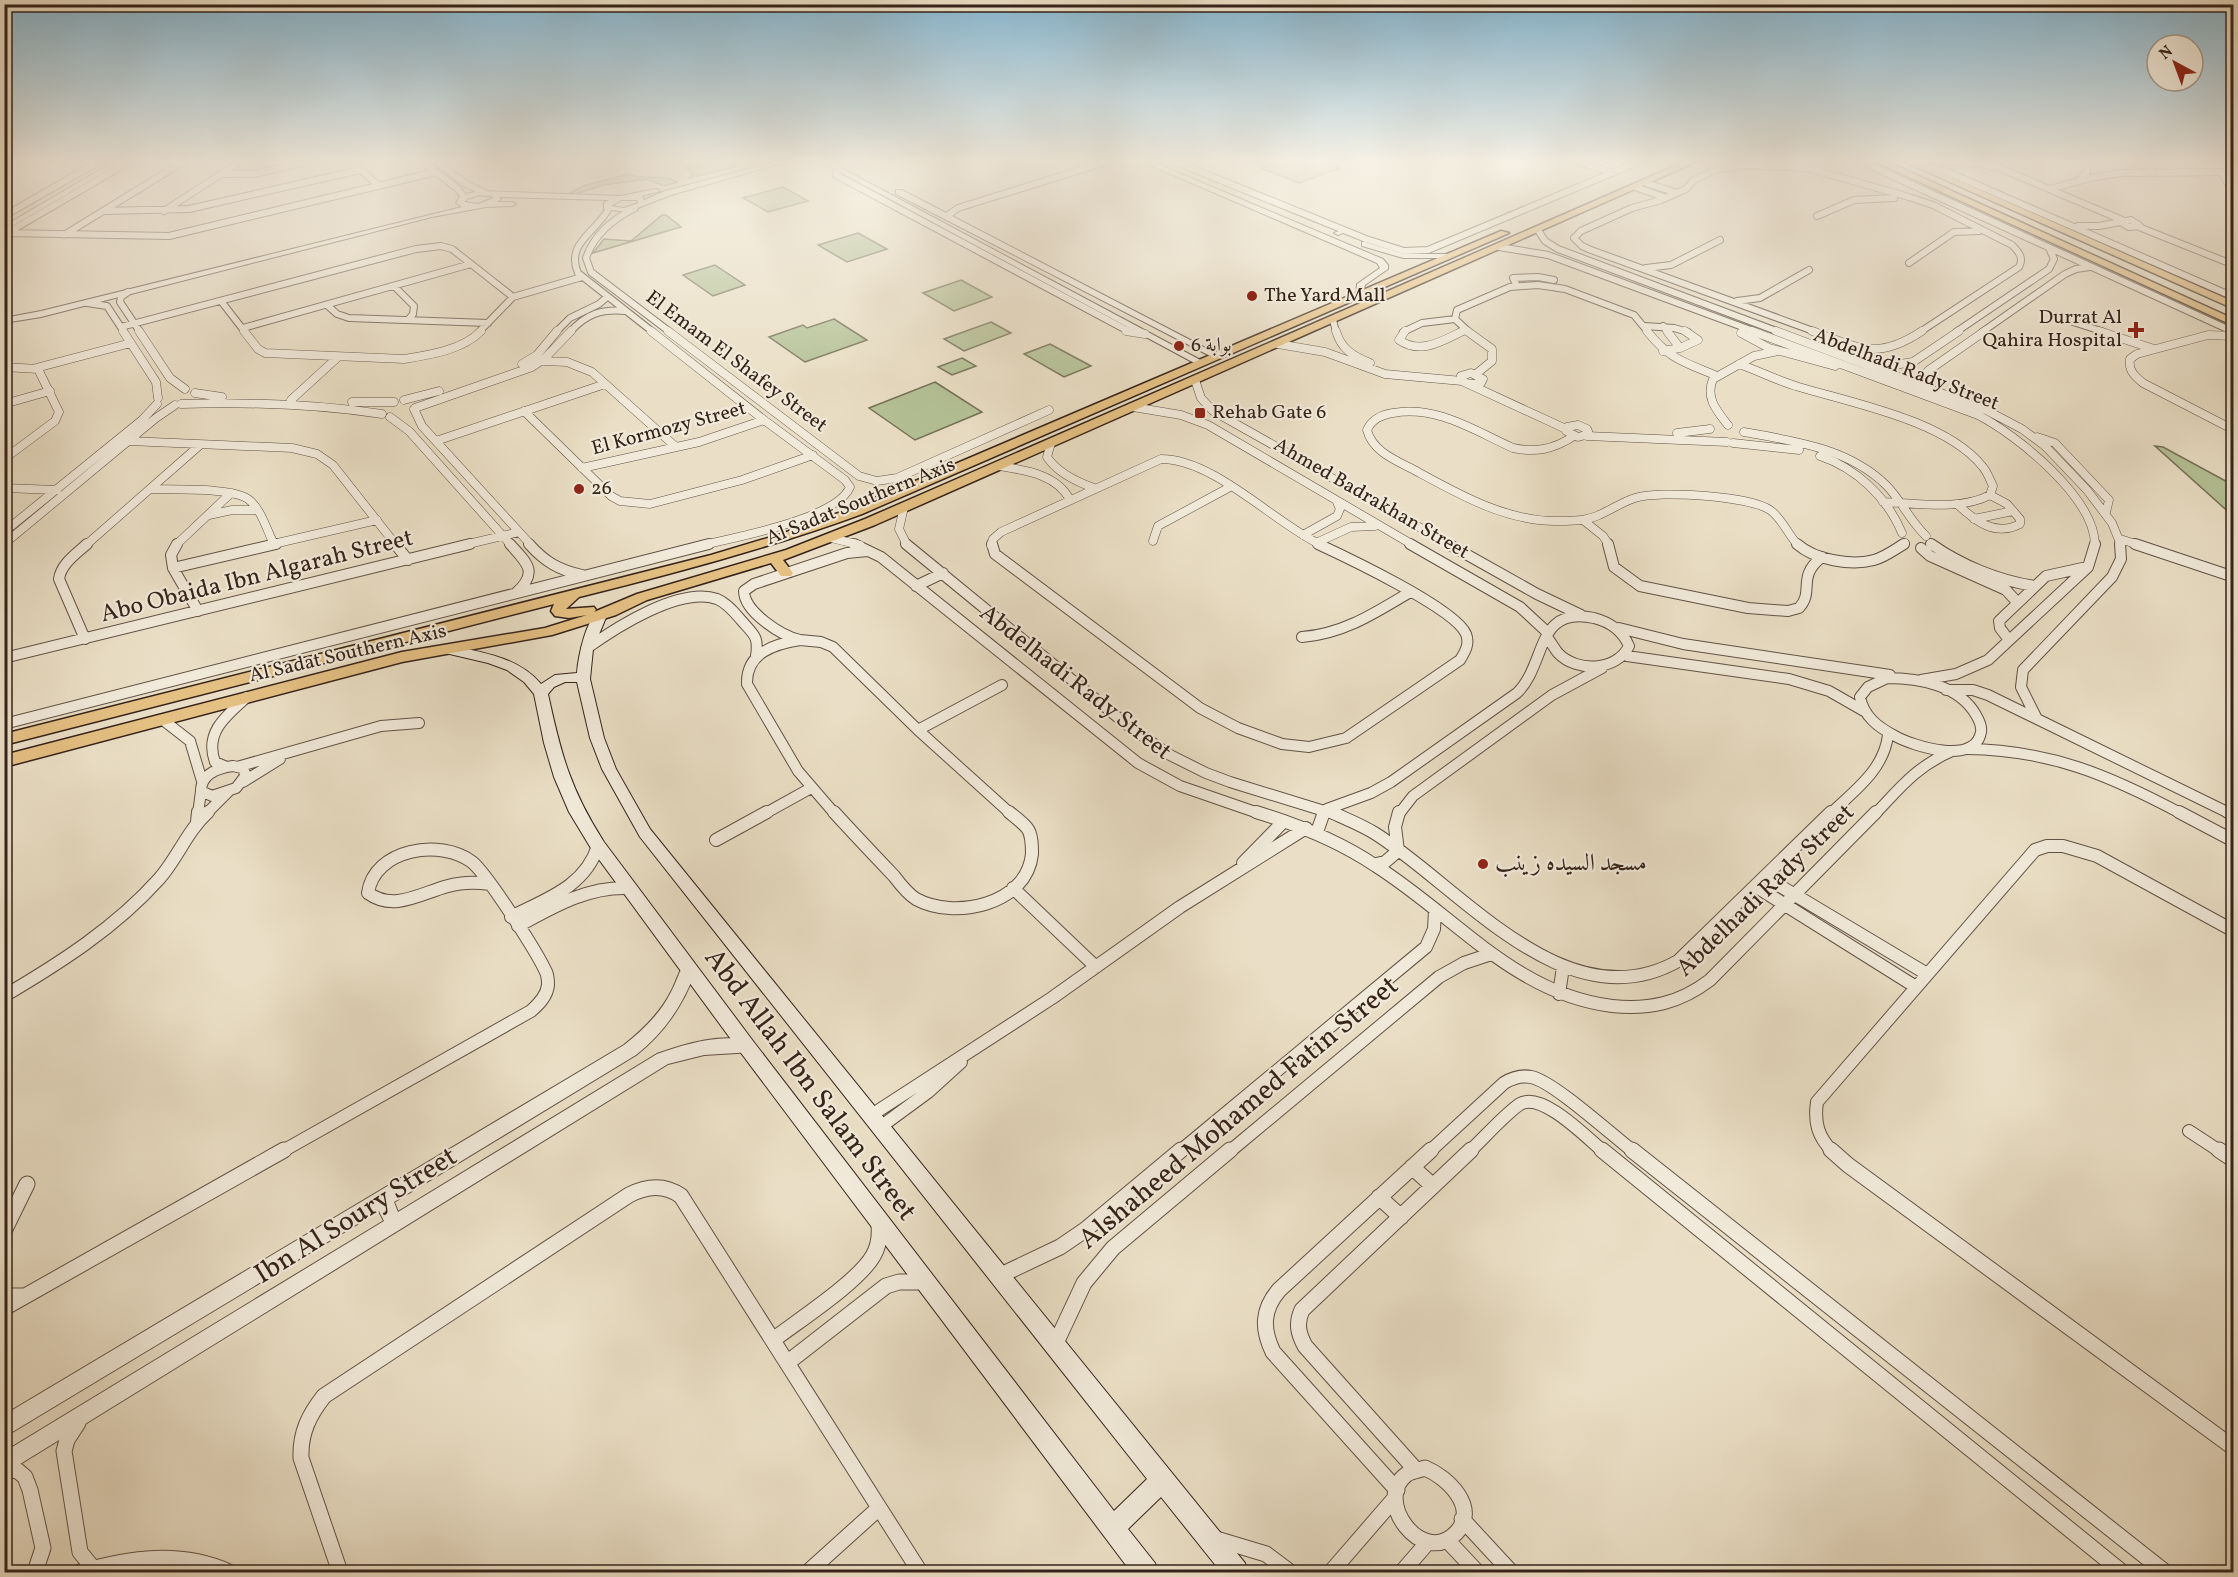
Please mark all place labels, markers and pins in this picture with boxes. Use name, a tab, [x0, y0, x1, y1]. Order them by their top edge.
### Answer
place label: The Yard Mall	[1264, 282, 1386, 310]
marker: The Yard Mall	[1245, 289, 1259, 303]
place label: Durrat Al Qahira Hospital	[1982, 304, 2122, 355]
marker: Durrat Al Qahira Hospital	[2127, 321, 2145, 339]
place label: بوابة 6	[1191, 332, 1232, 360]
marker: بوابة 6	[1172, 339, 1186, 353]
place label: Rehab Gate 6	[1212, 399, 1326, 427]
marker: Rehab Gate 6	[1193, 406, 1207, 420]
place label: 26	[591, 475, 612, 503]
marker: 26	[572, 482, 586, 496]
place label: مسجد السيده زينب	[1495, 847, 1647, 881]
marker: مسجد السيده زينب	[1476, 857, 1490, 871]

